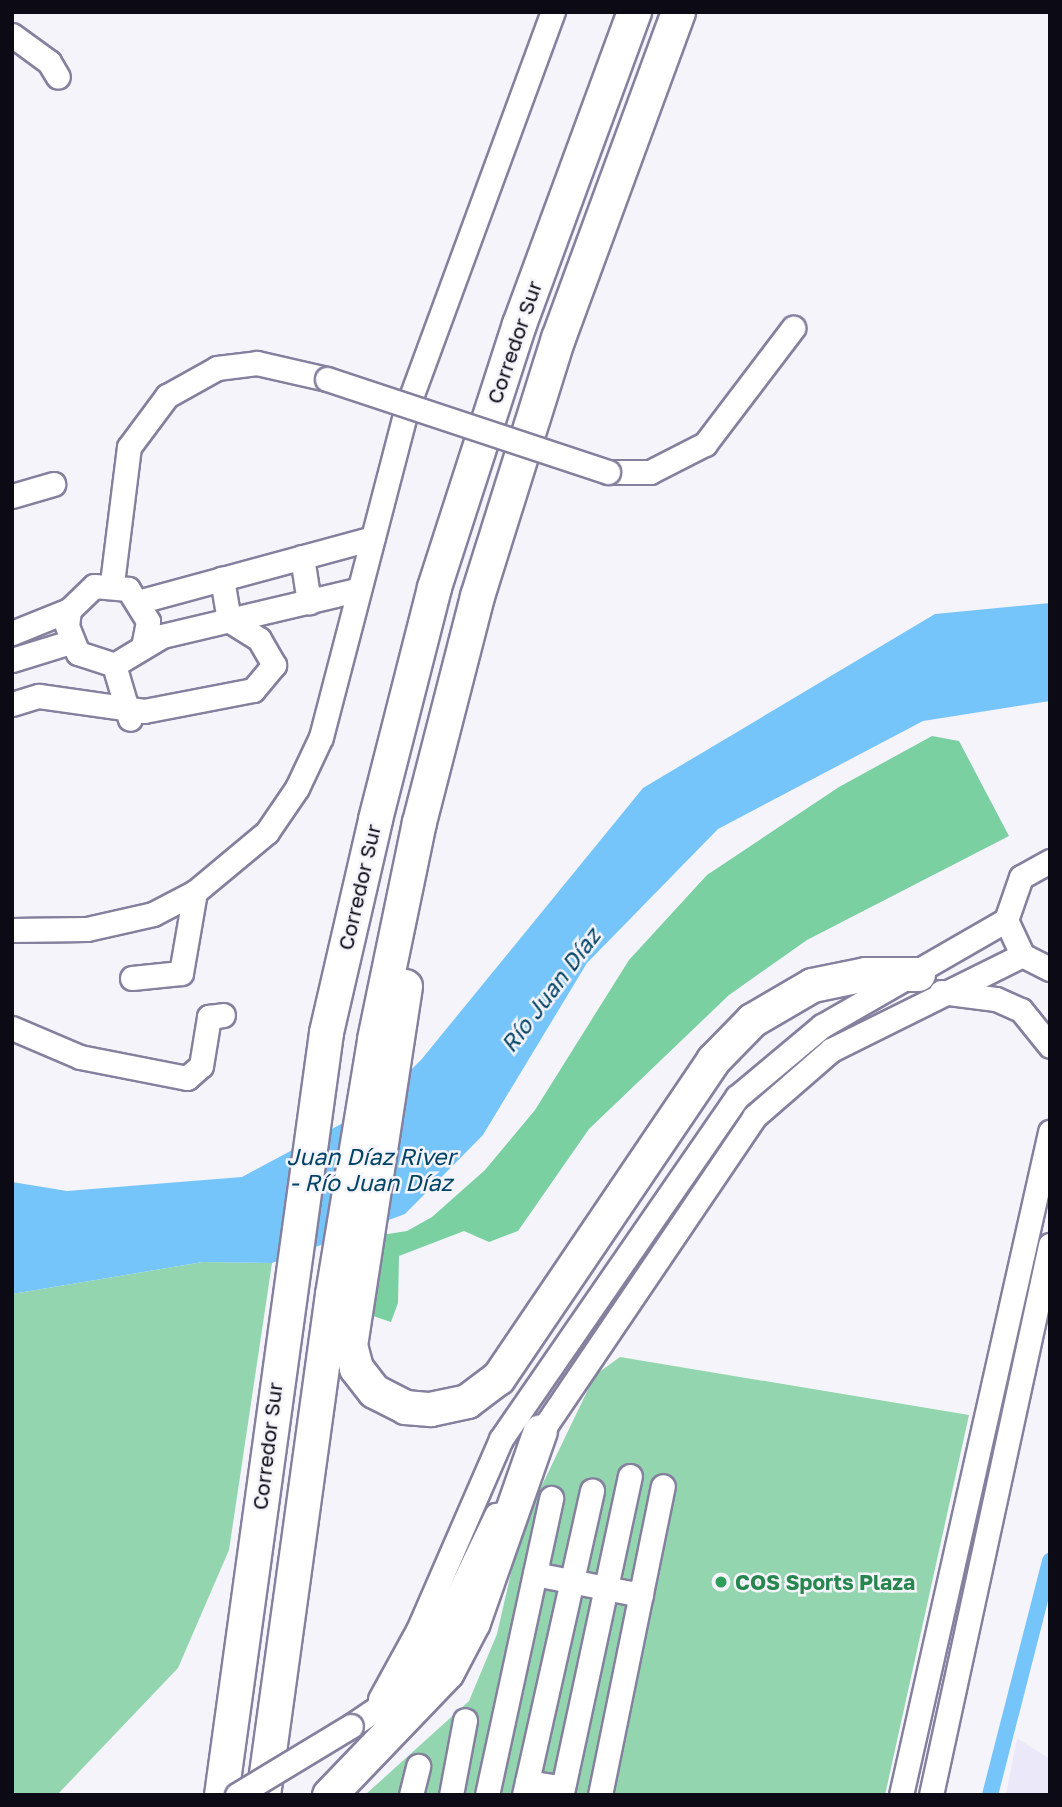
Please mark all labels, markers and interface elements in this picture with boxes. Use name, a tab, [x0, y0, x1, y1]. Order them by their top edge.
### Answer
street label: Corredor Sur	[481, 277, 547, 407]
street label: Corredor Sur	[332, 822, 386, 952]
water label: Río Juan Díaz	[494, 923, 606, 1057]
water label: Juan Díaz River - Río Juan Díaz	[287, 1142, 455, 1196]
street label: Corredor Sur	[247, 1381, 287, 1511]
place label: COS Sports Plaza	[735, 1569, 915, 1595]
marker: COS Sports Plaza	[713, 1574, 729, 1590]

